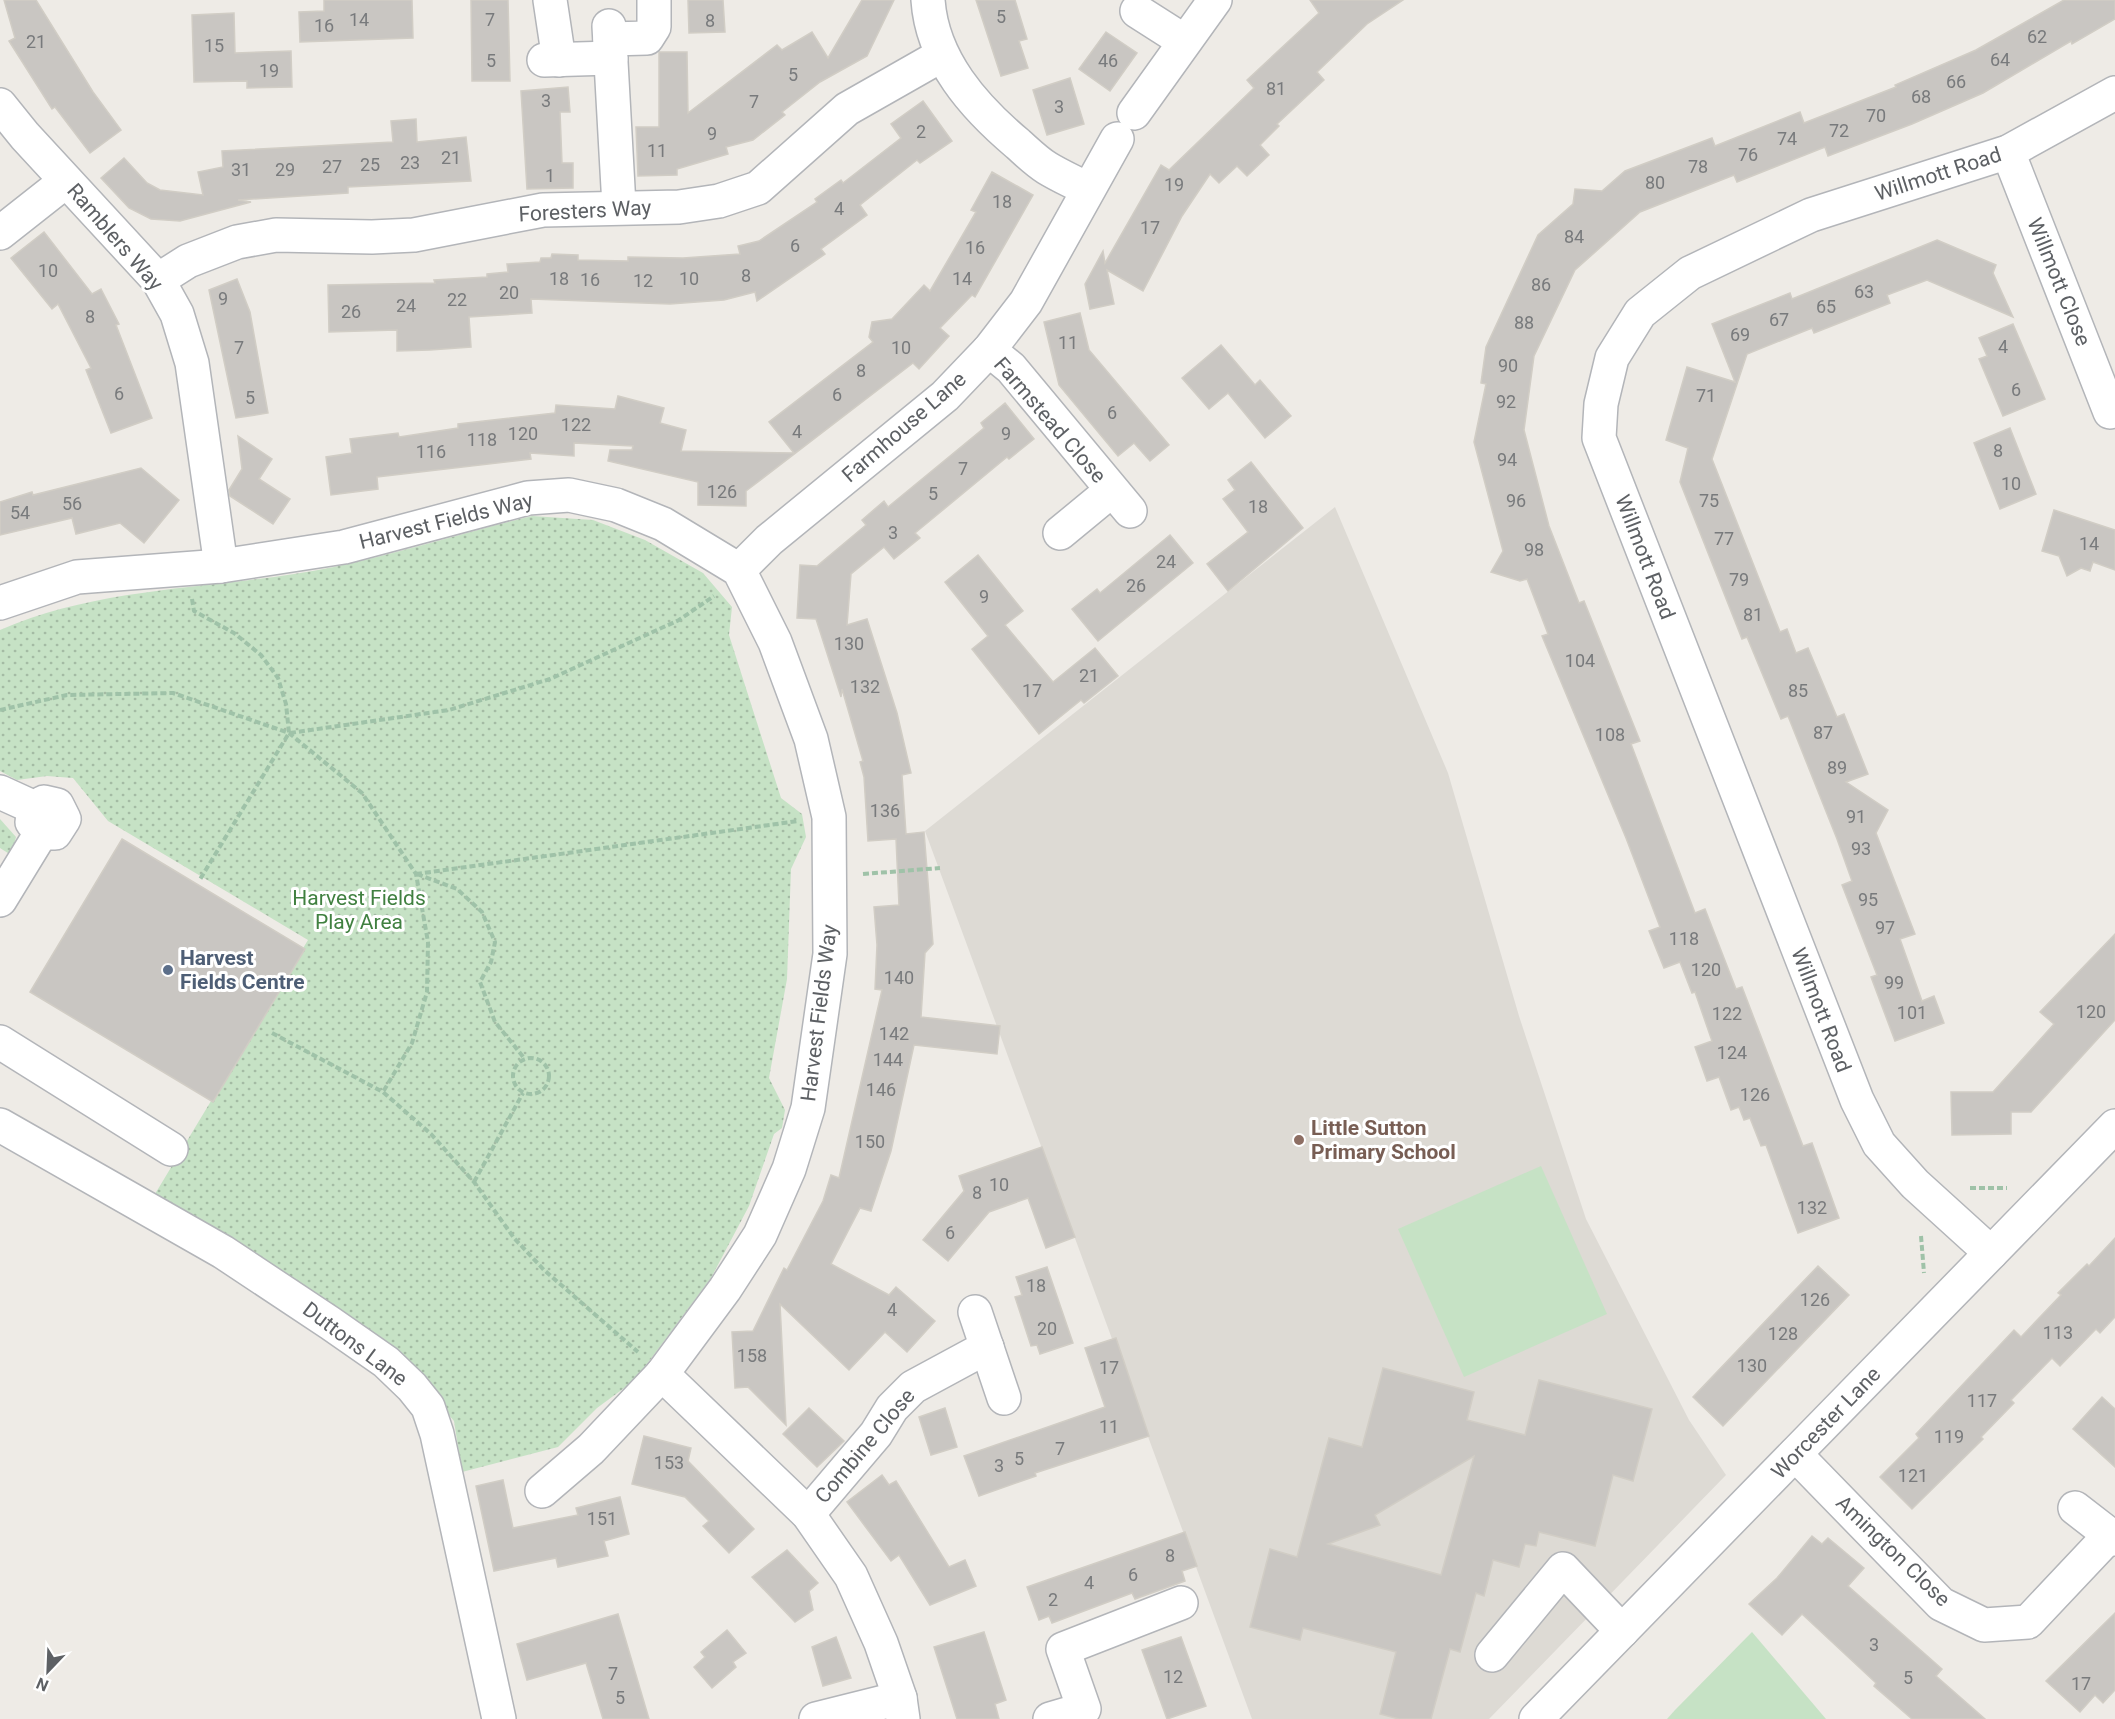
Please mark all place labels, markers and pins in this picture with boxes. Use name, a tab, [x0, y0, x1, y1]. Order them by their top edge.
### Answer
place label: Harvest Fields Centre	[180, 946, 305, 994]
marker: Harvest Fields Centre	[161, 963, 175, 977]
place label: Little Sutton Primary School	[1311, 1116, 1456, 1164]
marker: Little Sutton Primary School	[1292, 1133, 1306, 1147]

